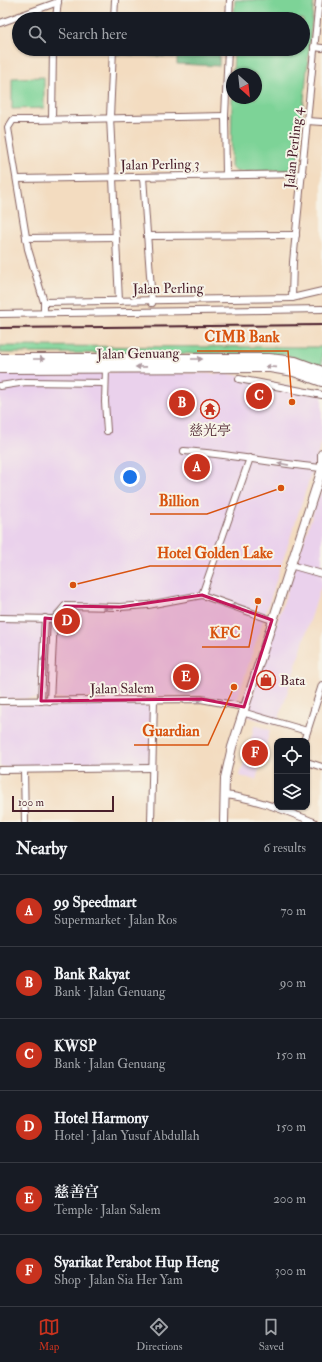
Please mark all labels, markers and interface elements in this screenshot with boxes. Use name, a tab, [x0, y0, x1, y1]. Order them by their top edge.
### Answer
search box	[12, 12, 310, 56]
icon: search	[26, 23, 48, 45]
text: Search here	[58, 25, 127, 44]
north arrow	[226, 68, 262, 104]
street label: Jalan Perling 4	[281, 105, 306, 190]
street label: Jalan Perling 3	[119, 155, 200, 174]
street label: Jalan Perling	[131, 279, 205, 298]
callout: CIMB Bank	[197, 324, 288, 351]
text: CIMB Bank	[204, 328, 281, 347]
street label: Jalan Genuang	[96, 344, 180, 363]
one-way arrow	[33, 356, 46, 362]
one-way arrow	[191, 356, 204, 362]
one-way arrow	[135, 364, 147, 371]
one-way arrow	[265, 364, 277, 371]
pin: C	[246, 381, 272, 411]
pin: B	[169, 388, 195, 418]
temple icon: 慈光亭	[199, 398, 221, 420]
place label: 慈光亭	[189, 422, 231, 439]
pin: A	[184, 452, 210, 482]
one-way arrow	[277, 461, 289, 467]
your location	[120, 467, 140, 487]
callout: Billion	[150, 487, 207, 514]
text: Billion	[159, 492, 199, 511]
callout: Hotel Golden Lake	[150, 539, 281, 566]
text: Hotel Golden Lake	[157, 544, 274, 563]
one-way arrow	[102, 604, 114, 611]
one-way arrow	[229, 604, 241, 610]
pin: D	[54, 606, 80, 636]
callout: KFC	[202, 620, 249, 647]
text: KFC	[210, 624, 240, 643]
one-way arrow	[39, 656, 46, 668]
pin: E	[173, 662, 199, 692]
shop icon: Bata	[255, 669, 277, 691]
place label: Bata	[280, 672, 305, 689]
street label: Jalan Salem	[89, 679, 155, 698]
one-way arrow	[191, 697, 204, 703]
one-way arrow	[61, 698, 74, 704]
callout: Guardian	[134, 718, 208, 745]
text: Guardian	[142, 722, 200, 741]
pin: F	[242, 738, 268, 768]
map controls	[274, 738, 310, 810]
button: locate	[274, 738, 310, 774]
button: layers	[274, 774, 310, 810]
scale bar	[12, 794, 114, 813]
text: 100 m	[18, 796, 44, 809]
text: Nearby	[16, 838, 67, 859]
text: 6 results	[263, 840, 306, 856]
text: 99 Speedmart	[54, 893, 137, 912]
text: A	[25, 903, 33, 919]
text: 70 m	[281, 903, 306, 919]
text: Supermarket · Jalan Ros	[54, 912, 177, 928]
text: Bank Rakyat	[54, 965, 130, 984]
text: B	[25, 975, 33, 991]
text: 90 m	[280, 975, 306, 991]
text: Bank · Jalan Genuang	[54, 984, 165, 1000]
text: KWSP	[54, 1037, 97, 1056]
text: C	[24, 1047, 34, 1063]
text: 150 m	[276, 1047, 306, 1063]
text: Bank · Jalan Genuang	[54, 1056, 165, 1072]
text: Hotel Harmony	[54, 1109, 148, 1128]
text: D	[24, 1119, 34, 1135]
text: 150 m	[276, 1119, 306, 1135]
text: Hotel · Jalan Yusuf Abdullah	[54, 1128, 200, 1144]
text: 慈善宫	[54, 1183, 99, 1202]
text: E	[24, 1191, 34, 1207]
text: 200 m	[273, 1191, 306, 1207]
text: Temple · Jalan Salem	[54, 1202, 161, 1218]
text: Syarikat Perabot Hup Heng	[54, 1253, 219, 1272]
text: F	[25, 1263, 33, 1279]
text: 300 m	[275, 1263, 306, 1279]
text: Shop · Jalan Sia Her Yam	[54, 1272, 183, 1288]
tab: Map	[38, 1316, 60, 1353]
tab: Directions	[136, 1316, 183, 1353]
tab: Saved	[259, 1316, 284, 1353]

